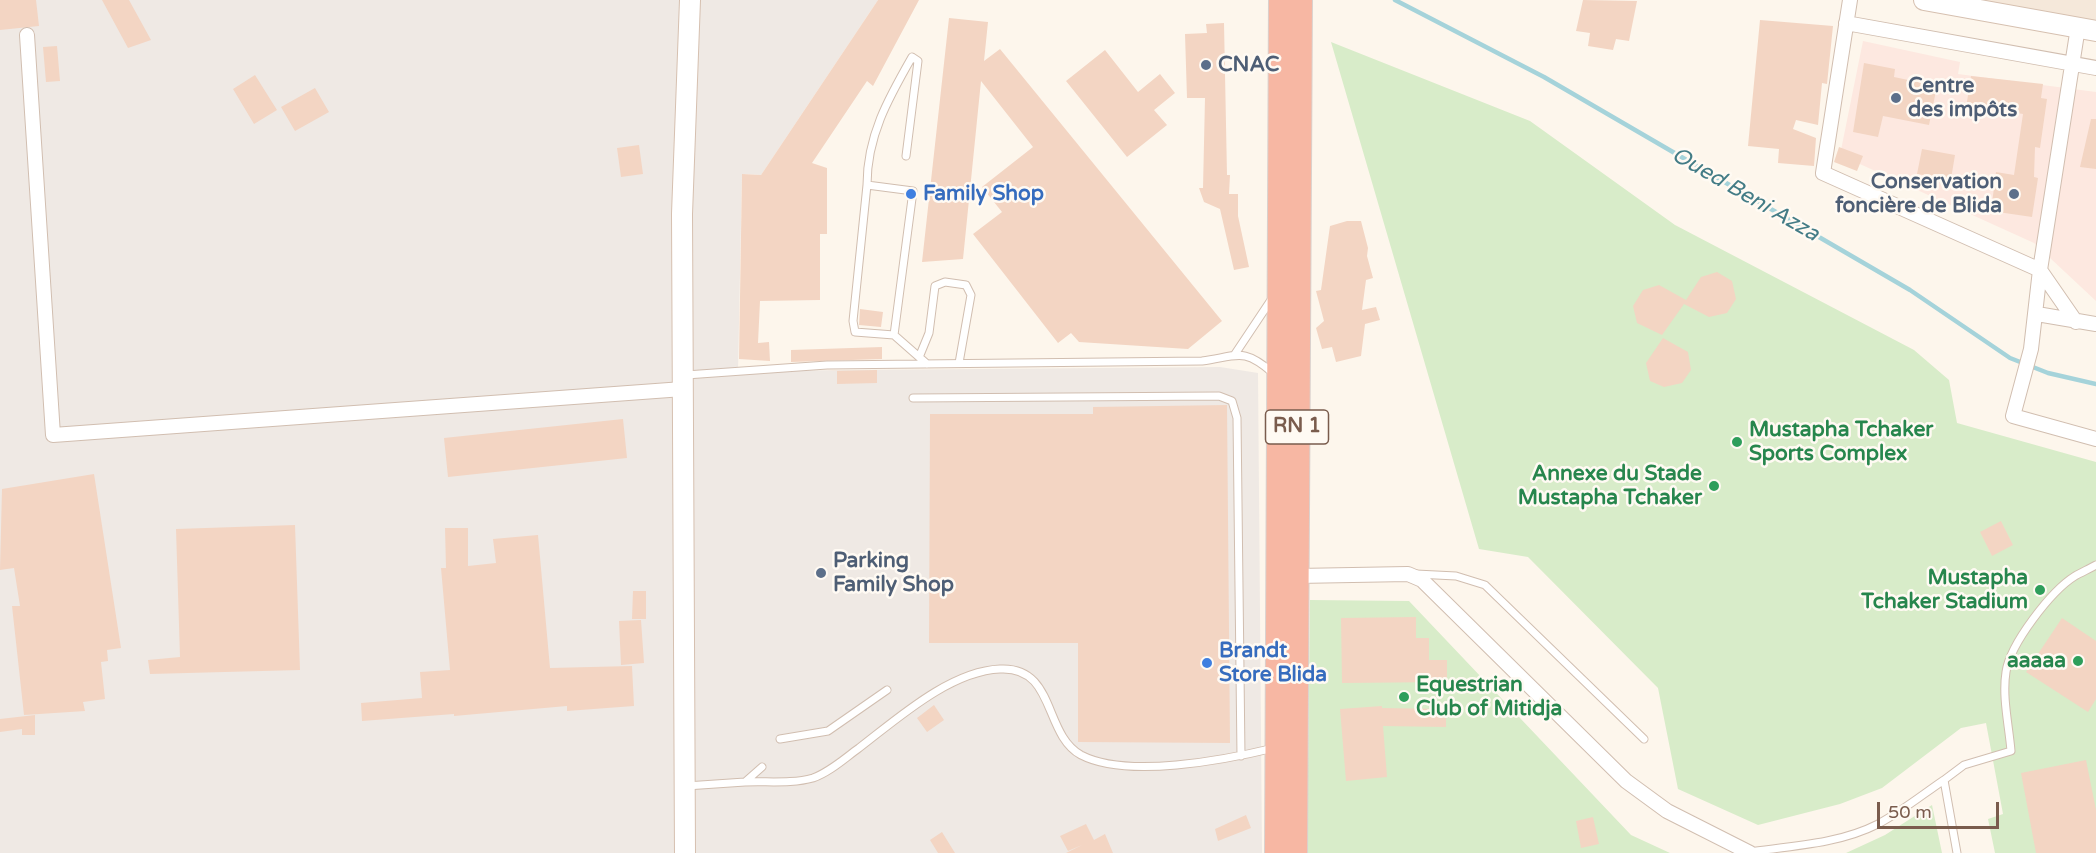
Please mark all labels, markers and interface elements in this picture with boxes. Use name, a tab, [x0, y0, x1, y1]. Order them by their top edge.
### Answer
place label: CNAC	[1218, 52, 1279, 78]
marker: CNAC	[1199, 58, 1213, 72]
place label: Centre des impôts	[1908, 73, 2017, 123]
marker: Centre des impôts	[1889, 91, 1903, 105]
water label: Oued Beni Azza	[1667, 142, 1823, 248]
place label: Conservation foncière de Blida	[1835, 169, 2002, 219]
place label: Family Shop	[923, 181, 1044, 207]
marker: Family Shop	[904, 187, 918, 201]
marker: Conservation foncière de Blida	[2007, 187, 2021, 201]
road number: RN 1	[1266, 410, 1328, 444]
place label: Mustapha Tchaker Sports Complex	[1749, 417, 1933, 467]
marker: Mustapha Tchaker Sports Complex	[1730, 435, 1744, 449]
place label: Annexe du Stade Mustapha Tchaker	[1518, 461, 1702, 511]
marker: Annexe du Stade Mustapha Tchaker	[1707, 479, 1721, 493]
place label: Parking Family Shop	[833, 548, 954, 598]
place label: Mustapha Tchaker Stadium	[1861, 565, 2028, 615]
marker: Parking Family Shop	[814, 566, 828, 580]
marker: Mustapha Tchaker Stadium	[2033, 583, 2047, 597]
place label: Brandt Store Blida	[1219, 638, 1327, 688]
place label: aaaaa	[2007, 648, 2066, 674]
marker: aaaaa	[2071, 654, 2085, 668]
marker: Brandt Store Blida	[1200, 656, 1214, 670]
place label: Equestrian Club of Mitidja	[1416, 672, 1562, 722]
marker: Equestrian Club of Mitidja	[1397, 690, 1411, 704]
scale bar	[1880, 790, 2002, 828]
text: 50 m	[1888, 801, 1932, 823]

